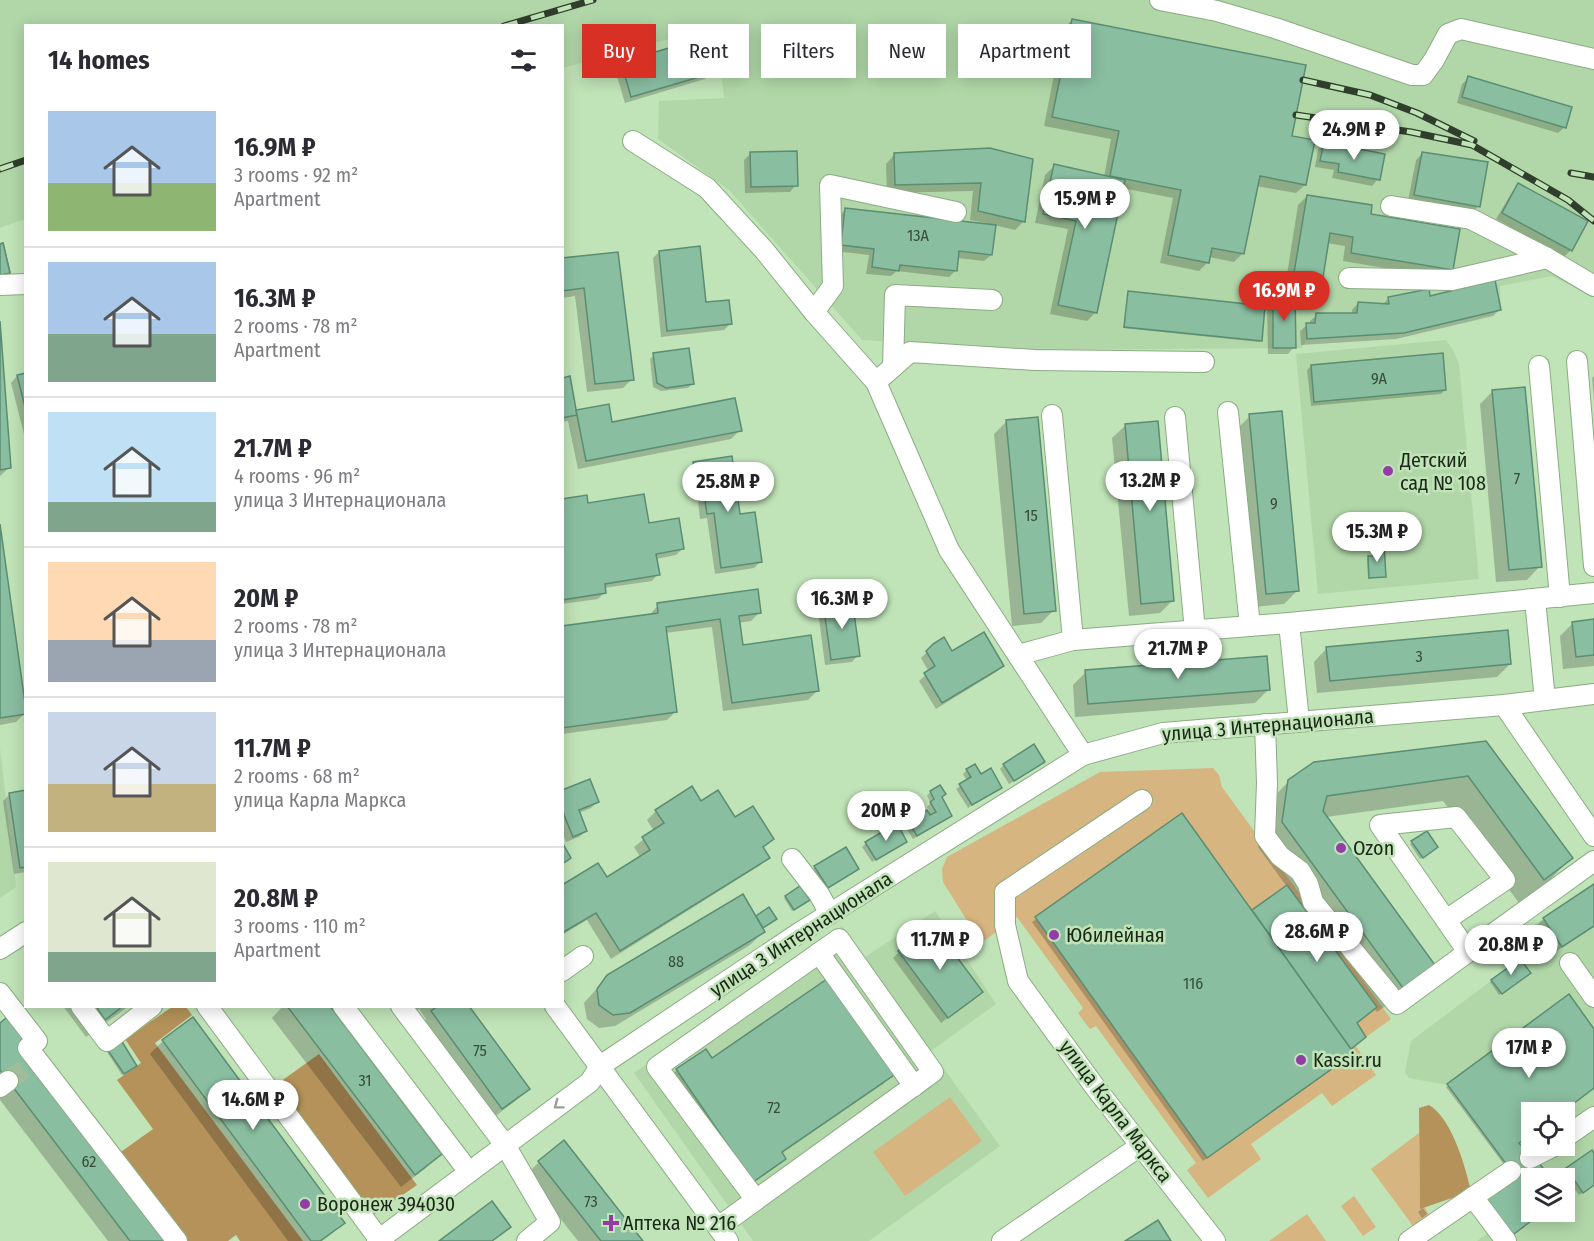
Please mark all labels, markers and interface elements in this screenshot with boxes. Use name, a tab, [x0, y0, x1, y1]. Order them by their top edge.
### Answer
chip: Buy	[582, 24, 656, 78]
chip: Rent	[668, 24, 749, 78]
chip: Filters	[761, 24, 856, 78]
chip: New	[868, 24, 946, 78]
chip: Apartment	[958, 24, 1091, 78]
icon: filters	[507, 44, 540, 77]
text: 14 homes	[48, 45, 150, 76]
pin: 24.9M ₽	[1299, 110, 1409, 161]
text: 24.9M ₽	[1323, 117, 1386, 141]
text: 16.9M ₽	[234, 132, 316, 163]
icon: home	[96, 135, 168, 207]
text: 3 rooms · 92 m²	[234, 163, 358, 187]
pin: 15.9M ₽	[1030, 179, 1140, 230]
text: 15.9M ₽	[1054, 186, 1116, 210]
text: Apartment	[234, 187, 321, 211]
house number: 13А	[907, 226, 930, 245]
pin: 16.9M ₽	[1229, 271, 1339, 322]
text: 16.9M ₽	[1253, 278, 1315, 302]
text: 16.3M ₽	[234, 283, 315, 314]
icon: home	[96, 286, 168, 358]
text: 2 rooms · 78 m²	[234, 314, 357, 338]
text: Apartment	[234, 338, 321, 362]
house number: 9А	[1371, 369, 1388, 388]
text: 21.7M ₽	[234, 433, 312, 464]
icon: home	[96, 436, 168, 508]
place label: Детский сад № 108	[1399, 448, 1486, 495]
pin: 13.2M ₽	[1095, 461, 1205, 512]
pin: 25.8M ₽	[673, 462, 783, 513]
text: 4 rooms · 96 m²	[234, 464, 360, 488]
marker: Детский сад № 108	[1381, 464, 1395, 478]
text: 13.2M ₽	[1119, 468, 1181, 492]
text: 25.8M ₽	[696, 469, 760, 493]
house number: 7	[1514, 469, 1521, 488]
text: улица 3 Интернационала	[234, 488, 446, 512]
house number: 9	[1270, 494, 1278, 513]
house number: 15	[1024, 506, 1038, 525]
pin: 15.3M ₽	[1322, 512, 1432, 563]
text: 15.3M ₽	[1346, 519, 1408, 543]
pin: 16.3M ₽	[787, 579, 897, 630]
text: 20M ₽	[234, 583, 298, 614]
icon: home	[96, 586, 168, 658]
text: 16.3M ₽	[811, 586, 873, 610]
text: 2 rooms · 78 m²	[234, 614, 357, 638]
pin: 21.7M ₽	[1123, 629, 1233, 680]
text: 21.7M ₽	[1148, 636, 1208, 660]
text: улица 3 Интернационала	[234, 638, 446, 662]
house number: 3	[1415, 647, 1423, 666]
street label: улица 3 Интернационала	[1161, 704, 1375, 746]
text: 11.7M ₽	[234, 733, 311, 764]
icon: home	[96, 736, 168, 808]
text: 2 rooms · 68 m²	[234, 764, 360, 788]
text: улица Карла Маркса	[234, 788, 406, 812]
pin: 20M ₽	[844, 791, 928, 842]
text: 20M ₽	[861, 798, 911, 822]
place label: Ozon	[1353, 836, 1394, 860]
marker: Ozon	[1334, 841, 1348, 855]
street label: улица 3 Интернационала	[705, 866, 897, 1002]
text: 20.8M ₽	[234, 883, 318, 914]
icon: home	[96, 886, 168, 958]
pin: 28.6M ₽	[1262, 912, 1372, 963]
text: 3 rooms · 110 m²	[234, 914, 366, 938]
text: 28.6M ₽	[1285, 919, 1349, 943]
pin: 11.7M ₽	[885, 920, 995, 971]
place label: Юбилейная	[1066, 923, 1165, 947]
pin: 20.8M ₽	[1456, 925, 1566, 976]
text: 11.7M ₽	[910, 927, 970, 951]
marker: Юбилейная	[1047, 928, 1061, 942]
text: 20.8M ₽	[1479, 932, 1543, 956]
text: Apartment	[234, 938, 321, 962]
house number: 88	[668, 952, 684, 971]
house number: 116	[1183, 974, 1203, 993]
pin: 17M ₽	[1487, 1028, 1571, 1079]
street label: улица Карла Маркса	[1055, 1035, 1177, 1187]
text: 17M ₽	[1506, 1035, 1552, 1059]
house number: 75	[473, 1041, 487, 1060]
place label: Kassir.ru	[1313, 1048, 1382, 1072]
marker: Kassir.ru	[1294, 1053, 1308, 1067]
house number: 31	[358, 1071, 372, 1090]
pin: 14.6M ₽	[198, 1080, 308, 1131]
text: 14.6M ₽	[222, 1087, 284, 1111]
one-way arrow	[554, 1098, 565, 1109]
house number: 72	[767, 1098, 781, 1117]
map controls	[1521, 1102, 1575, 1222]
button: locate	[1521, 1102, 1575, 1156]
house number: 62	[82, 1152, 96, 1171]
button: layers	[1521, 1168, 1575, 1222]
place label: Воронеж 394030	[317, 1192, 455, 1216]
house number: 73	[584, 1192, 598, 1211]
marker: Воронеж 394030	[298, 1197, 312, 1211]
place label: Аптека № 216	[623, 1211, 736, 1235]
marker: Аптека № 216	[604, 1216, 618, 1230]

